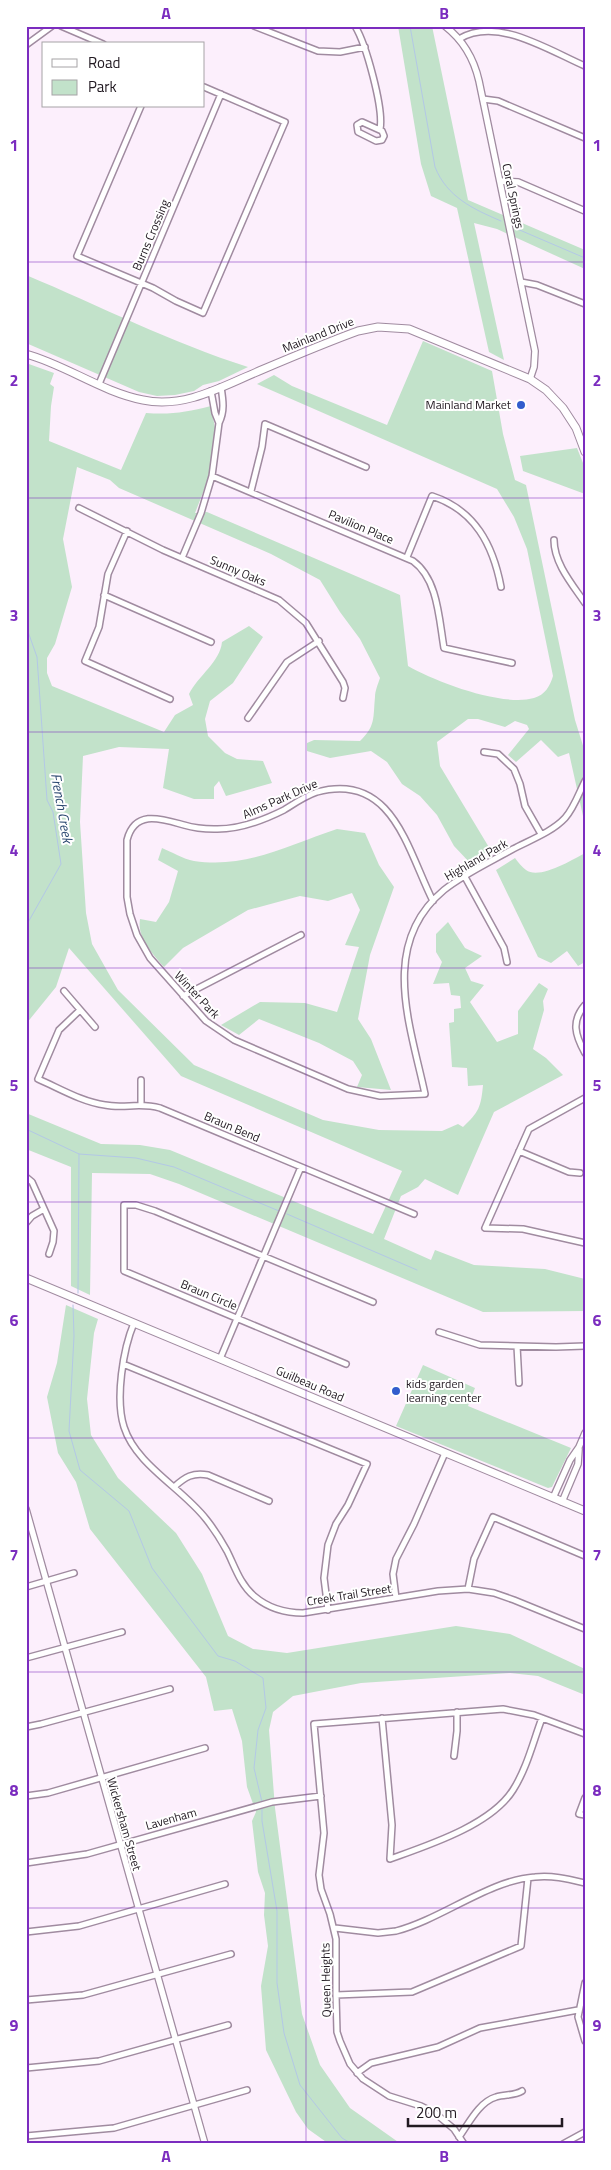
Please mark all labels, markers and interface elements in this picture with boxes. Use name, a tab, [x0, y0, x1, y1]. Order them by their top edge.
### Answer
text: A	[161, 1, 171, 25]
text: B	[439, 1, 449, 25]
legend	[42, 42, 205, 108]
text: Road	[88, 51, 120, 74]
text: Park	[88, 75, 117, 98]
text: 1	[10, 133, 18, 157]
text: 1	[593, 133, 601, 157]
street label: Coral Springs	[497, 162, 530, 231]
street label: Burns Crossing	[127, 196, 174, 273]
street label: Mainland Drive	[279, 312, 356, 358]
text: 2	[10, 368, 18, 392]
text: 2	[593, 368, 601, 392]
place label: Mainland Market	[426, 395, 512, 414]
marker: Mainland Market	[515, 399, 527, 411]
street label: Pavilion Place	[326, 504, 397, 549]
street label: Sunny Oaks	[207, 550, 270, 591]
text: 3	[10, 603, 18, 627]
text: 3	[593, 603, 601, 627]
water label: French Creek	[46, 771, 79, 846]
street label: Alms Park Drive	[239, 774, 320, 823]
street label: Highland Park	[440, 834, 511, 885]
text: 4	[10, 838, 19, 862]
text: 4	[593, 838, 602, 862]
street label: Winter Park	[170, 966, 225, 1023]
text: 5	[10, 1073, 19, 1097]
text: 5	[593, 1073, 602, 1097]
street label: Braun Bend	[201, 1106, 263, 1147]
street label: Braun Circle	[178, 1274, 241, 1315]
text: 6	[10, 1308, 19, 1332]
text: 6	[593, 1308, 602, 1332]
street label: Guilbeau Road	[273, 1361, 347, 1406]
place label: kids garden learning center	[406, 1374, 481, 1407]
marker: kids garden learning center	[390, 1385, 402, 1397]
text: 7	[10, 1543, 18, 1567]
text: 7	[593, 1543, 601, 1567]
street label: Creek Trail Street	[305, 1578, 393, 1611]
street label: Wickersham Street	[102, 1775, 147, 1873]
text: 8	[10, 1778, 19, 1802]
text: 8	[593, 1778, 602, 1802]
street label: Lavenham	[143, 1802, 199, 1835]
street label: Queen Heights	[315, 1942, 336, 2017]
text: 9	[10, 2013, 19, 2037]
text: 9	[593, 2013, 602, 2037]
scale bar	[408, 2095, 562, 2127]
text: 200 m	[416, 2101, 457, 2124]
text: A	[161, 2144, 171, 2168]
text: B	[439, 2144, 449, 2168]

